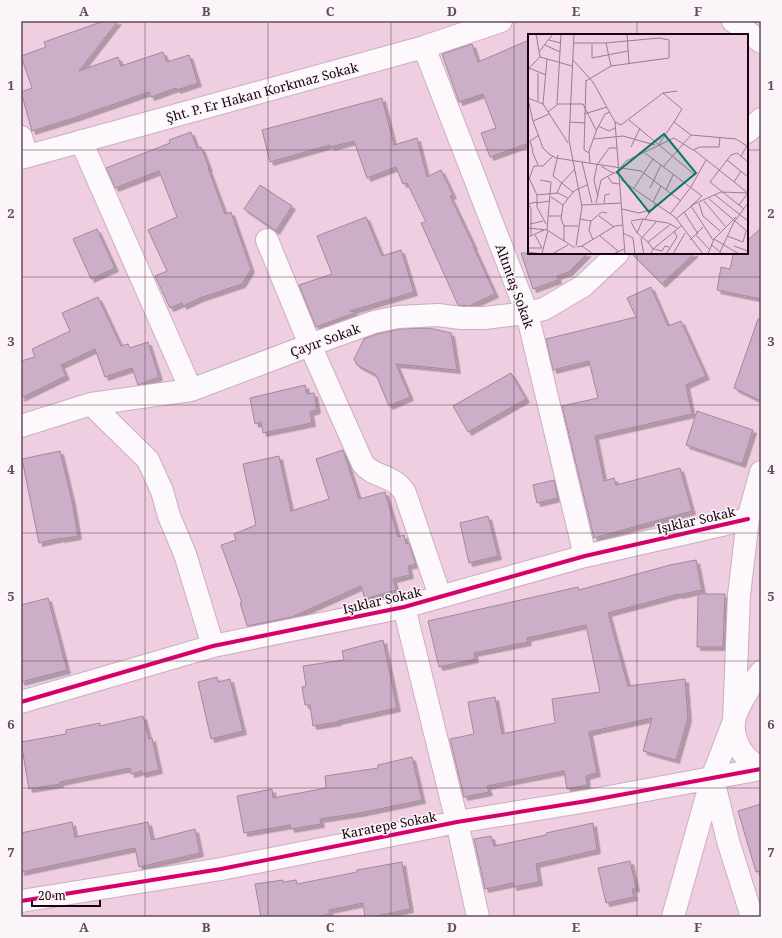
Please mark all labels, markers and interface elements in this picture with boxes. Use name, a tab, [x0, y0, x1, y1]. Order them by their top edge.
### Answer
text: A	[79, 2, 89, 20]
text: B	[202, 2, 211, 20]
text: C	[326, 2, 335, 20]
text: D	[447, 2, 457, 20]
text: E	[572, 2, 581, 20]
text: F	[694, 2, 702, 20]
inset map	[528, 34, 748, 254]
street label: Şht. P. Er Hakan Korkmaz Sokak	[164, 58, 360, 126]
text: 1	[7, 76, 15, 94]
text: 1	[767, 76, 775, 94]
text: 2	[7, 204, 15, 222]
text: 2	[767, 204, 775, 222]
street label: Altıntaş Sokak	[491, 241, 539, 331]
street label: Çayır Sokak	[288, 319, 363, 361]
text: 3	[7, 332, 15, 350]
text: 3	[767, 332, 775, 350]
text: 4	[7, 460, 15, 478]
text: 4	[767, 460, 775, 478]
street label: Işıklar Sokak	[655, 502, 738, 538]
street label: Işıklar Sokak	[341, 582, 424, 618]
text: 5	[7, 587, 15, 605]
text: 5	[767, 587, 775, 605]
text: 6	[7, 715, 15, 733]
text: 6	[767, 715, 775, 733]
street label: Karatepe Sokak	[340, 807, 438, 843]
text: 7	[7, 843, 15, 861]
text: 7	[767, 843, 775, 861]
scale bar	[32, 882, 100, 908]
text: 20 m	[38, 887, 66, 904]
text: A	[79, 918, 89, 936]
text: B	[202, 918, 211, 936]
text: C	[326, 918, 335, 936]
text: D	[447, 918, 457, 936]
text: E	[572, 918, 581, 936]
text: F	[694, 918, 702, 936]

